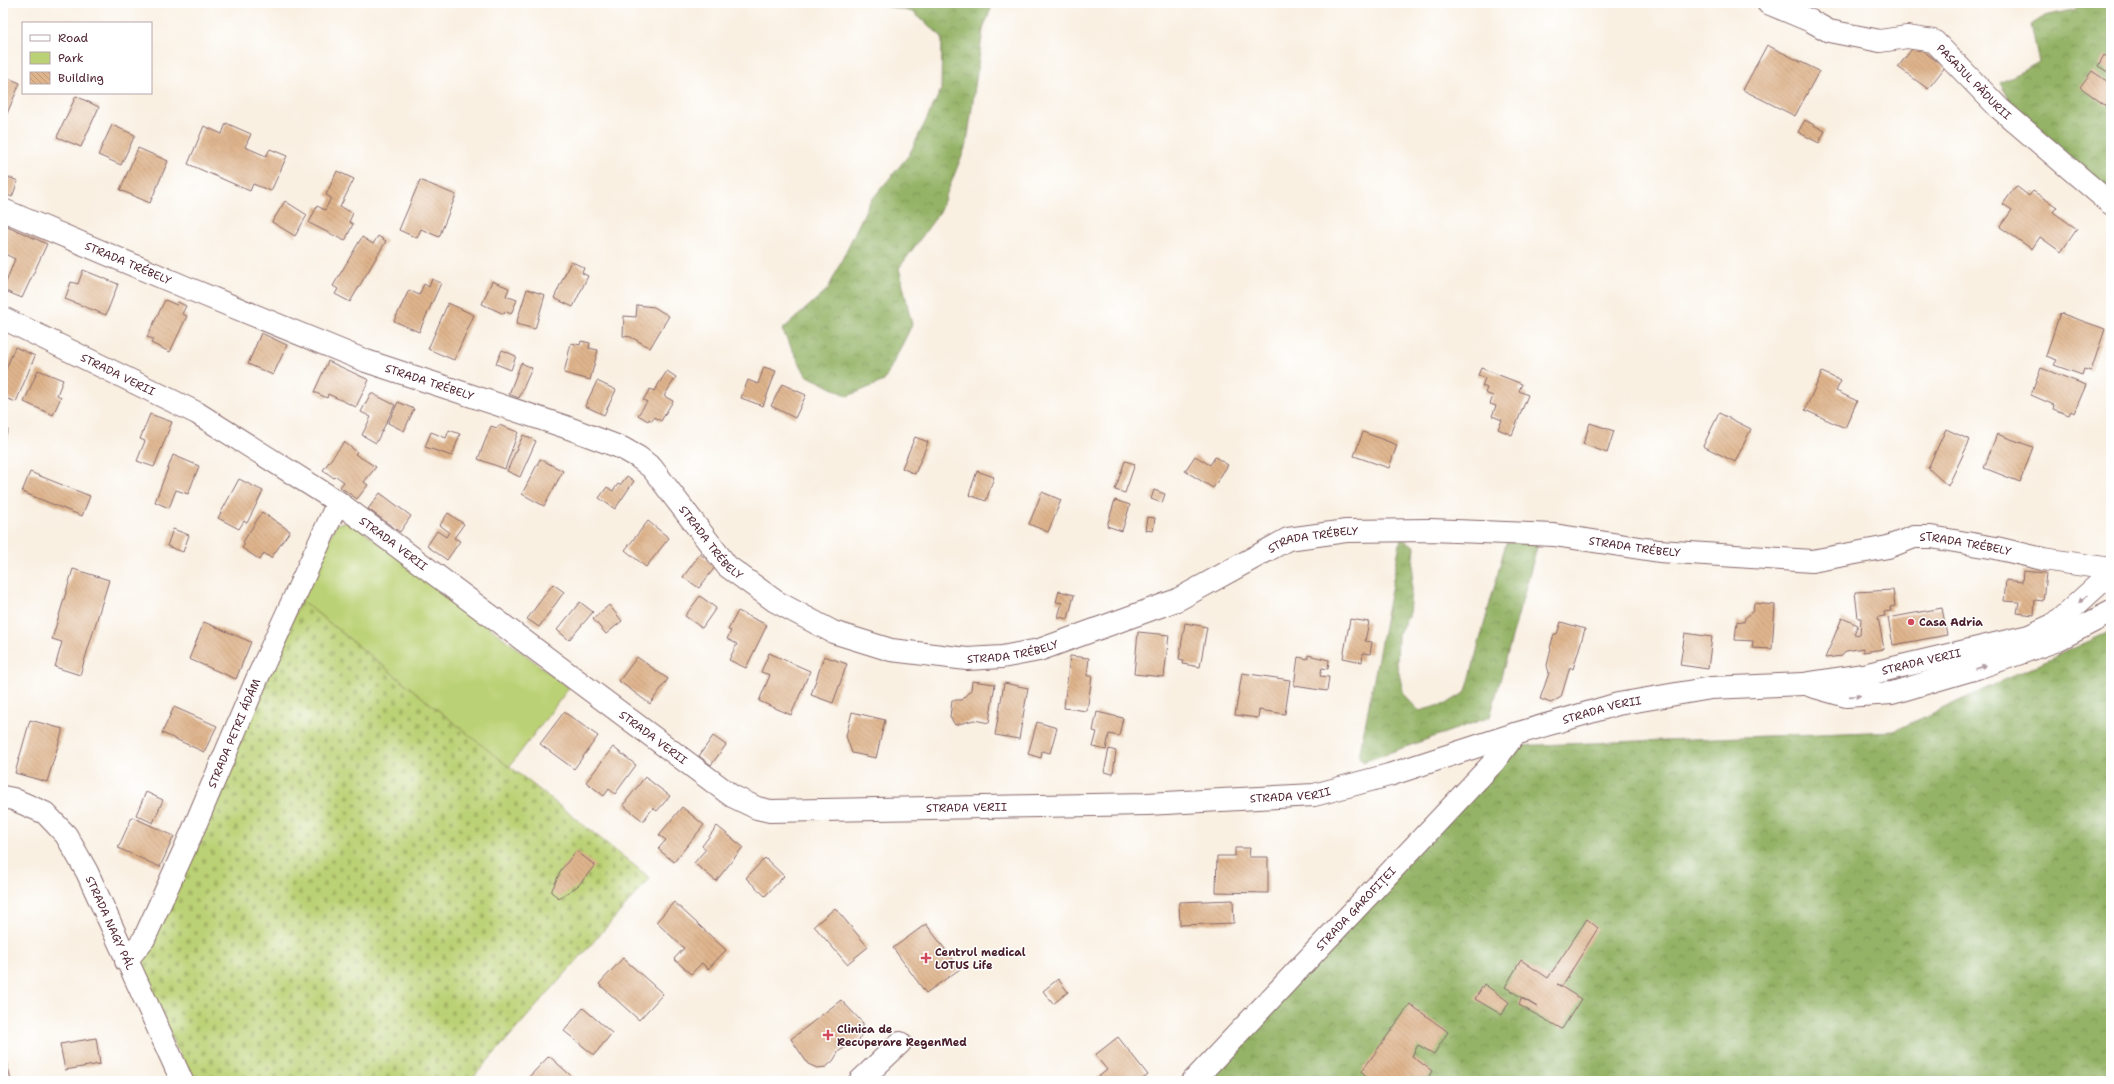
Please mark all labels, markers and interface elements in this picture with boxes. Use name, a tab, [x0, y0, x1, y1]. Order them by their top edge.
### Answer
legend	[22, 22, 152, 94]
text: Road	[58, 30, 89, 46]
street label: PASAJUL PĂDURII	[1933, 41, 2014, 123]
text: Park	[58, 50, 84, 66]
text: Building	[58, 70, 104, 86]
street label: STRADA TRÉBELY	[82, 238, 174, 289]
street label: STRADA VERII	[78, 350, 157, 399]
street label: STRADA TRÉBELY	[383, 361, 476, 404]
street label: STRADA TRÉBELY	[675, 503, 746, 583]
street label: STRADA VERII	[356, 514, 430, 574]
street label: STRADA TRÉBELY	[1265, 524, 1359, 557]
street label: STRADA TRÉBELY	[1920, 530, 2013, 559]
street label: STRADA TRÉBELY	[1588, 533, 1682, 560]
one-way arrow	[2078, 594, 2088, 603]
place label: Casa Adria	[1919, 615, 1983, 630]
marker: Casa Adria	[1906, 617, 1916, 627]
street label: STRADA TRÉBELY	[967, 636, 1061, 667]
street label: STRADA VERII	[1880, 645, 1962, 679]
one-way arrow	[1975, 664, 1987, 670]
street label: STRADA PETRI ÁDÁM	[205, 676, 264, 791]
one-way arrow	[1849, 692, 1861, 699]
street label: STRADA VERII	[1561, 693, 1642, 728]
street label: STRADA VERII	[616, 707, 690, 768]
street label: STRADA VERII	[1249, 784, 1332, 806]
street label: STRADA VERII	[926, 800, 1007, 816]
street label: STRADA GAROFIȚEI	[1313, 864, 1399, 954]
street label: STRADA NAGY PÁL	[82, 874, 138, 972]
place label: Centrul medical LOTUS Life	[935, 945, 1026, 973]
marker: Centrul medical LOTUS Life	[920, 952, 932, 964]
place label: Clinica de Recuperare RegenMed	[837, 1022, 967, 1050]
marker: Clinica de Recuperare RegenMed	[822, 1029, 834, 1041]

